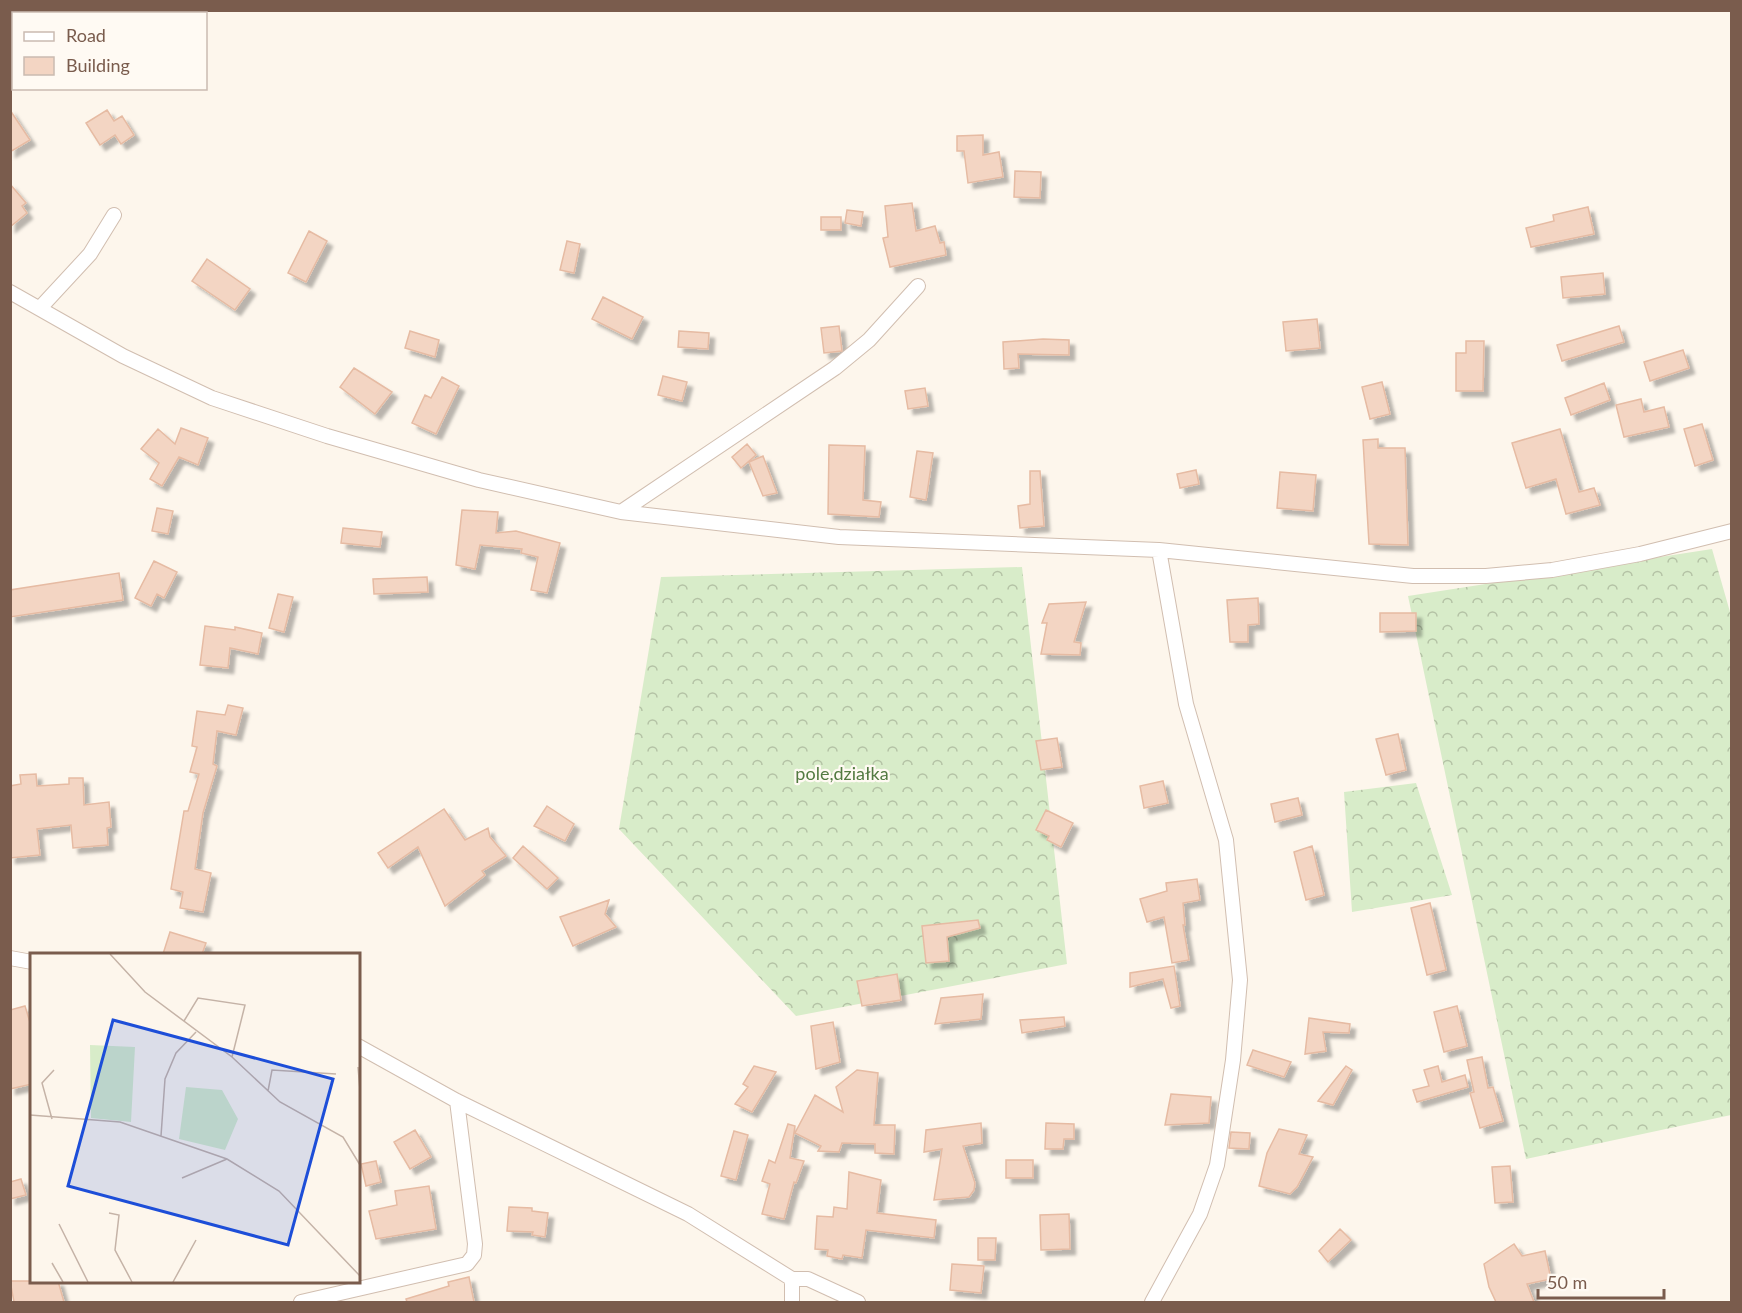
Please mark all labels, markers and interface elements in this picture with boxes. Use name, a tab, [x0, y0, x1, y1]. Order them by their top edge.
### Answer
legend	[12, 12, 207, 90]
text: Road	[66, 24, 106, 46]
text: Building	[66, 54, 130, 76]
park label: pole,działka	[795, 762, 889, 784]
inset map	[30, 953, 360, 1283]
scale bar	[1538, 1262, 1664, 1300]
text: 50 m	[1547, 1271, 1587, 1293]

